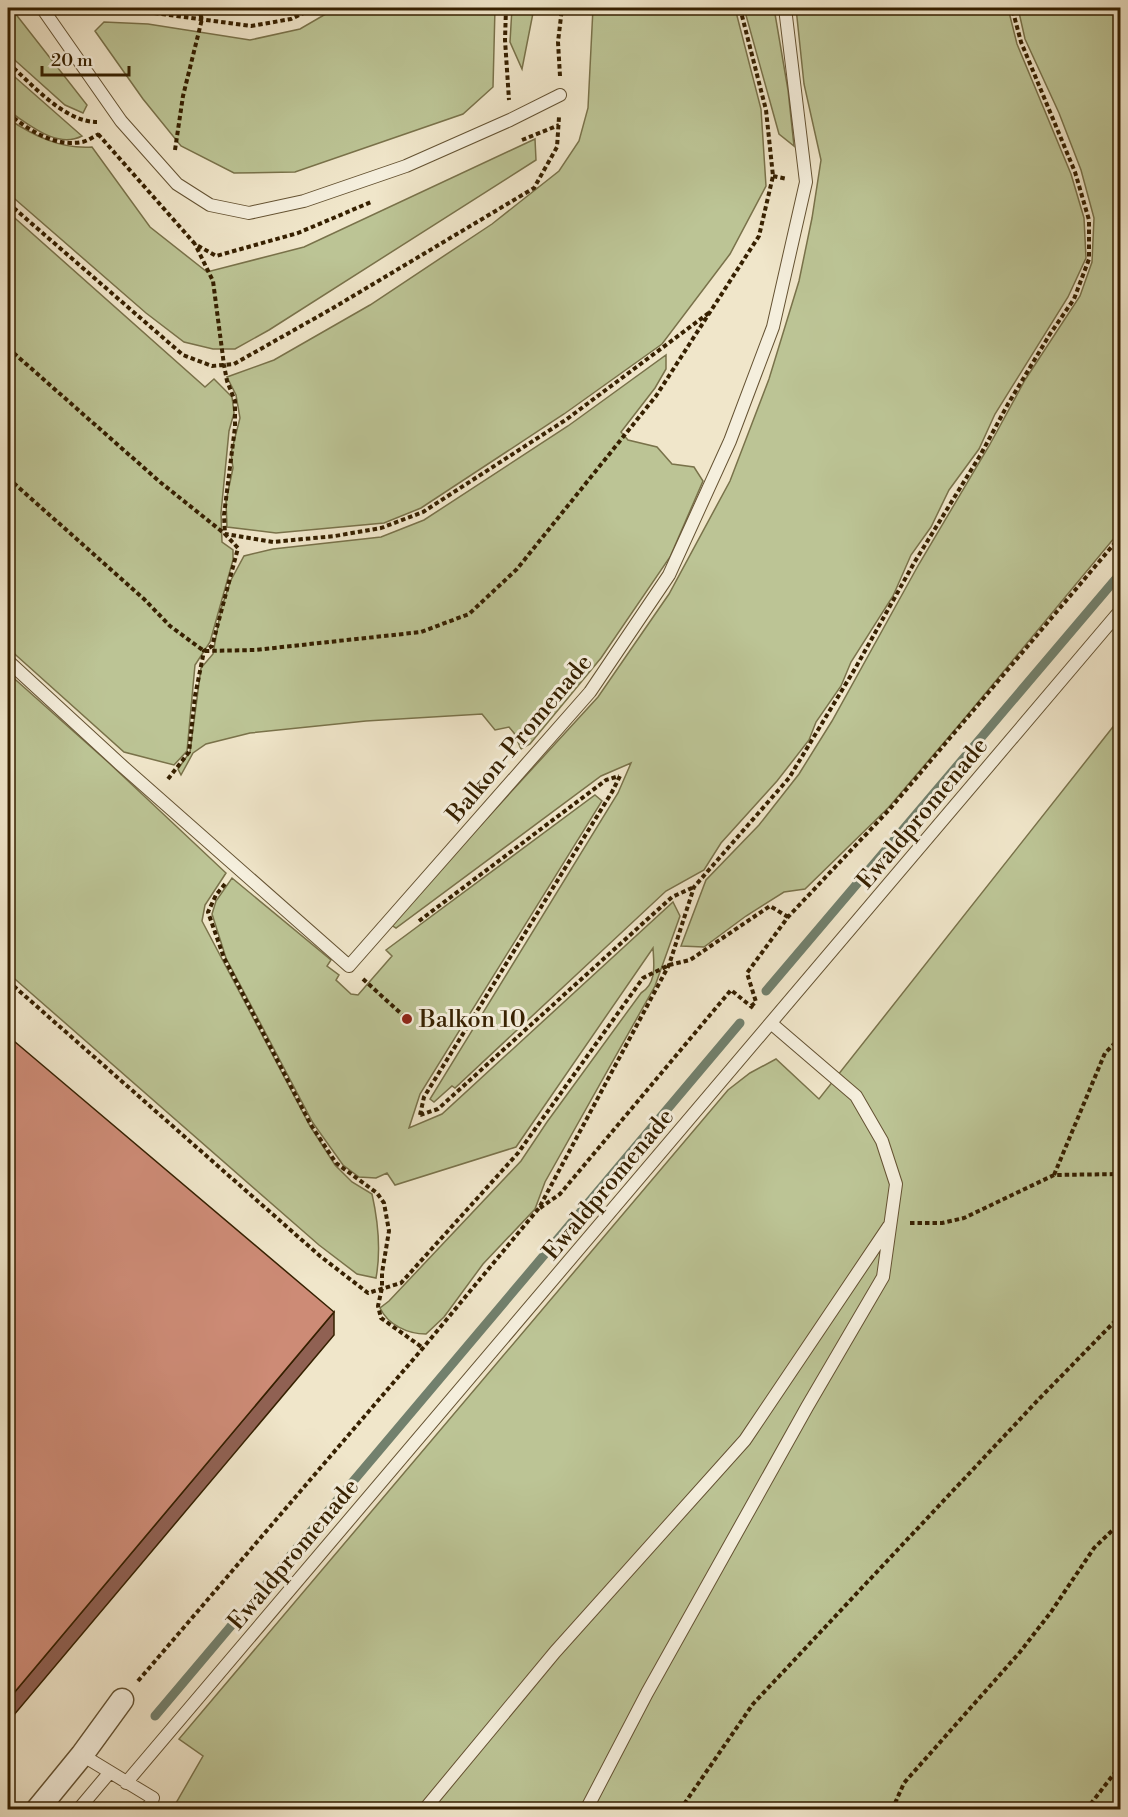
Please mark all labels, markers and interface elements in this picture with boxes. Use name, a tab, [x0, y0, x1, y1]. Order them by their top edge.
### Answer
scale bar	[42, 39, 129, 77]
text: 20 m	[51, 49, 93, 72]
street label: Balkon-Promenade	[440, 648, 599, 830]
street label: Ewaldpromenade	[851, 732, 995, 896]
place label: Balkon 10	[418, 1005, 526, 1035]
marker: Balkon 10	[400, 1012, 414, 1026]
street label: Ewaldpromenade	[537, 1103, 681, 1267]
street label: Ewaldpromenade	[222, 1473, 366, 1637]

